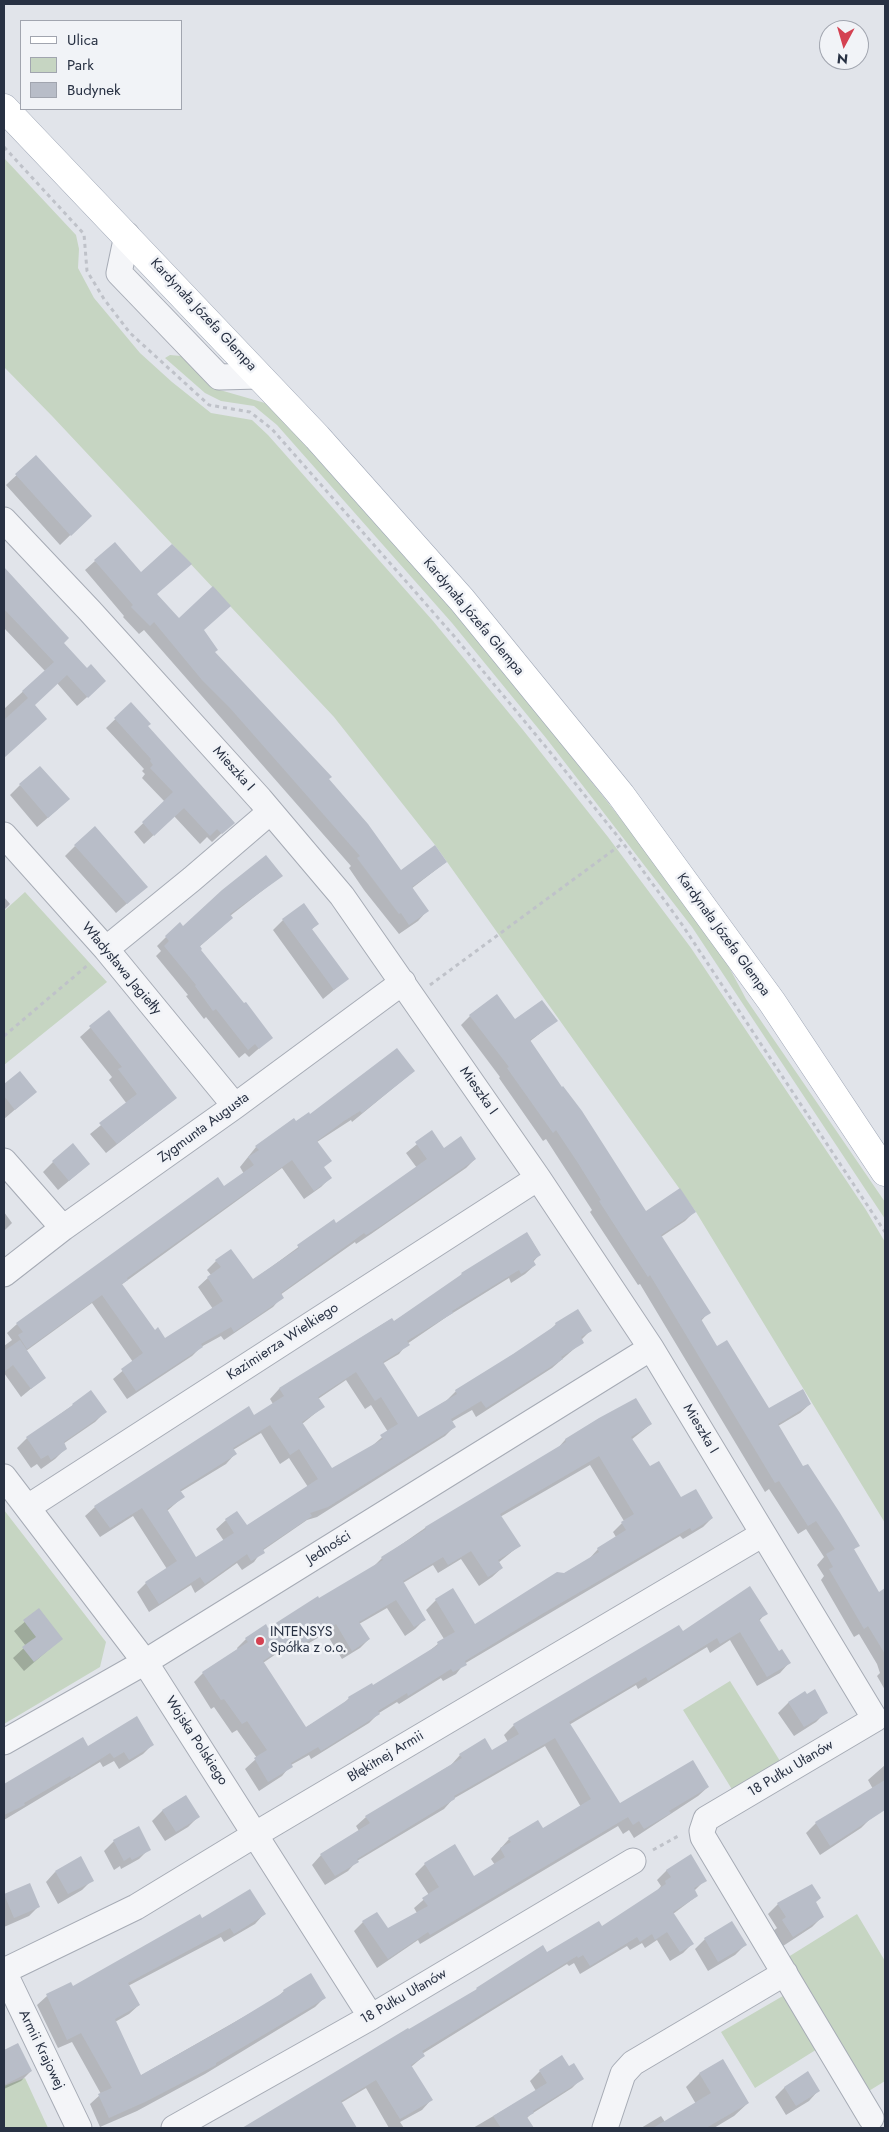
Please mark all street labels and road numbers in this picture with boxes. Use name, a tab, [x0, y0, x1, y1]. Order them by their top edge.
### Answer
street label: Kardynała Józefa Glempa	[146, 255, 260, 375]
street label: Kardynała Józefa Glempa	[419, 555, 527, 679]
street label: Mieszka I	[208, 743, 258, 795]
street label: Kardynała Józefa Glempa	[673, 870, 773, 1000]
street label: Władysława Jagiełły	[77, 919, 165, 1019]
street label: Mieszka I	[455, 1064, 501, 1118]
street label: Zygmunta Augusta	[155, 1089, 253, 1167]
street label: Kazimierza Wielkiego	[224, 1300, 342, 1384]
street label: Mieszka I	[679, 1401, 721, 1457]
street label: Jedności	[304, 1528, 354, 1568]
street label: Wojska Polskiego	[161, 1693, 231, 1789]
street label: Błękitnej Armii	[345, 1728, 427, 1786]
street label: 18 Pułku Ułanów	[745, 1737, 837, 1801]
street label: 18 Pułku Ułanów	[358, 1966, 450, 2028]
street label: Armii Krajowej	[14, 2007, 68, 2093]

